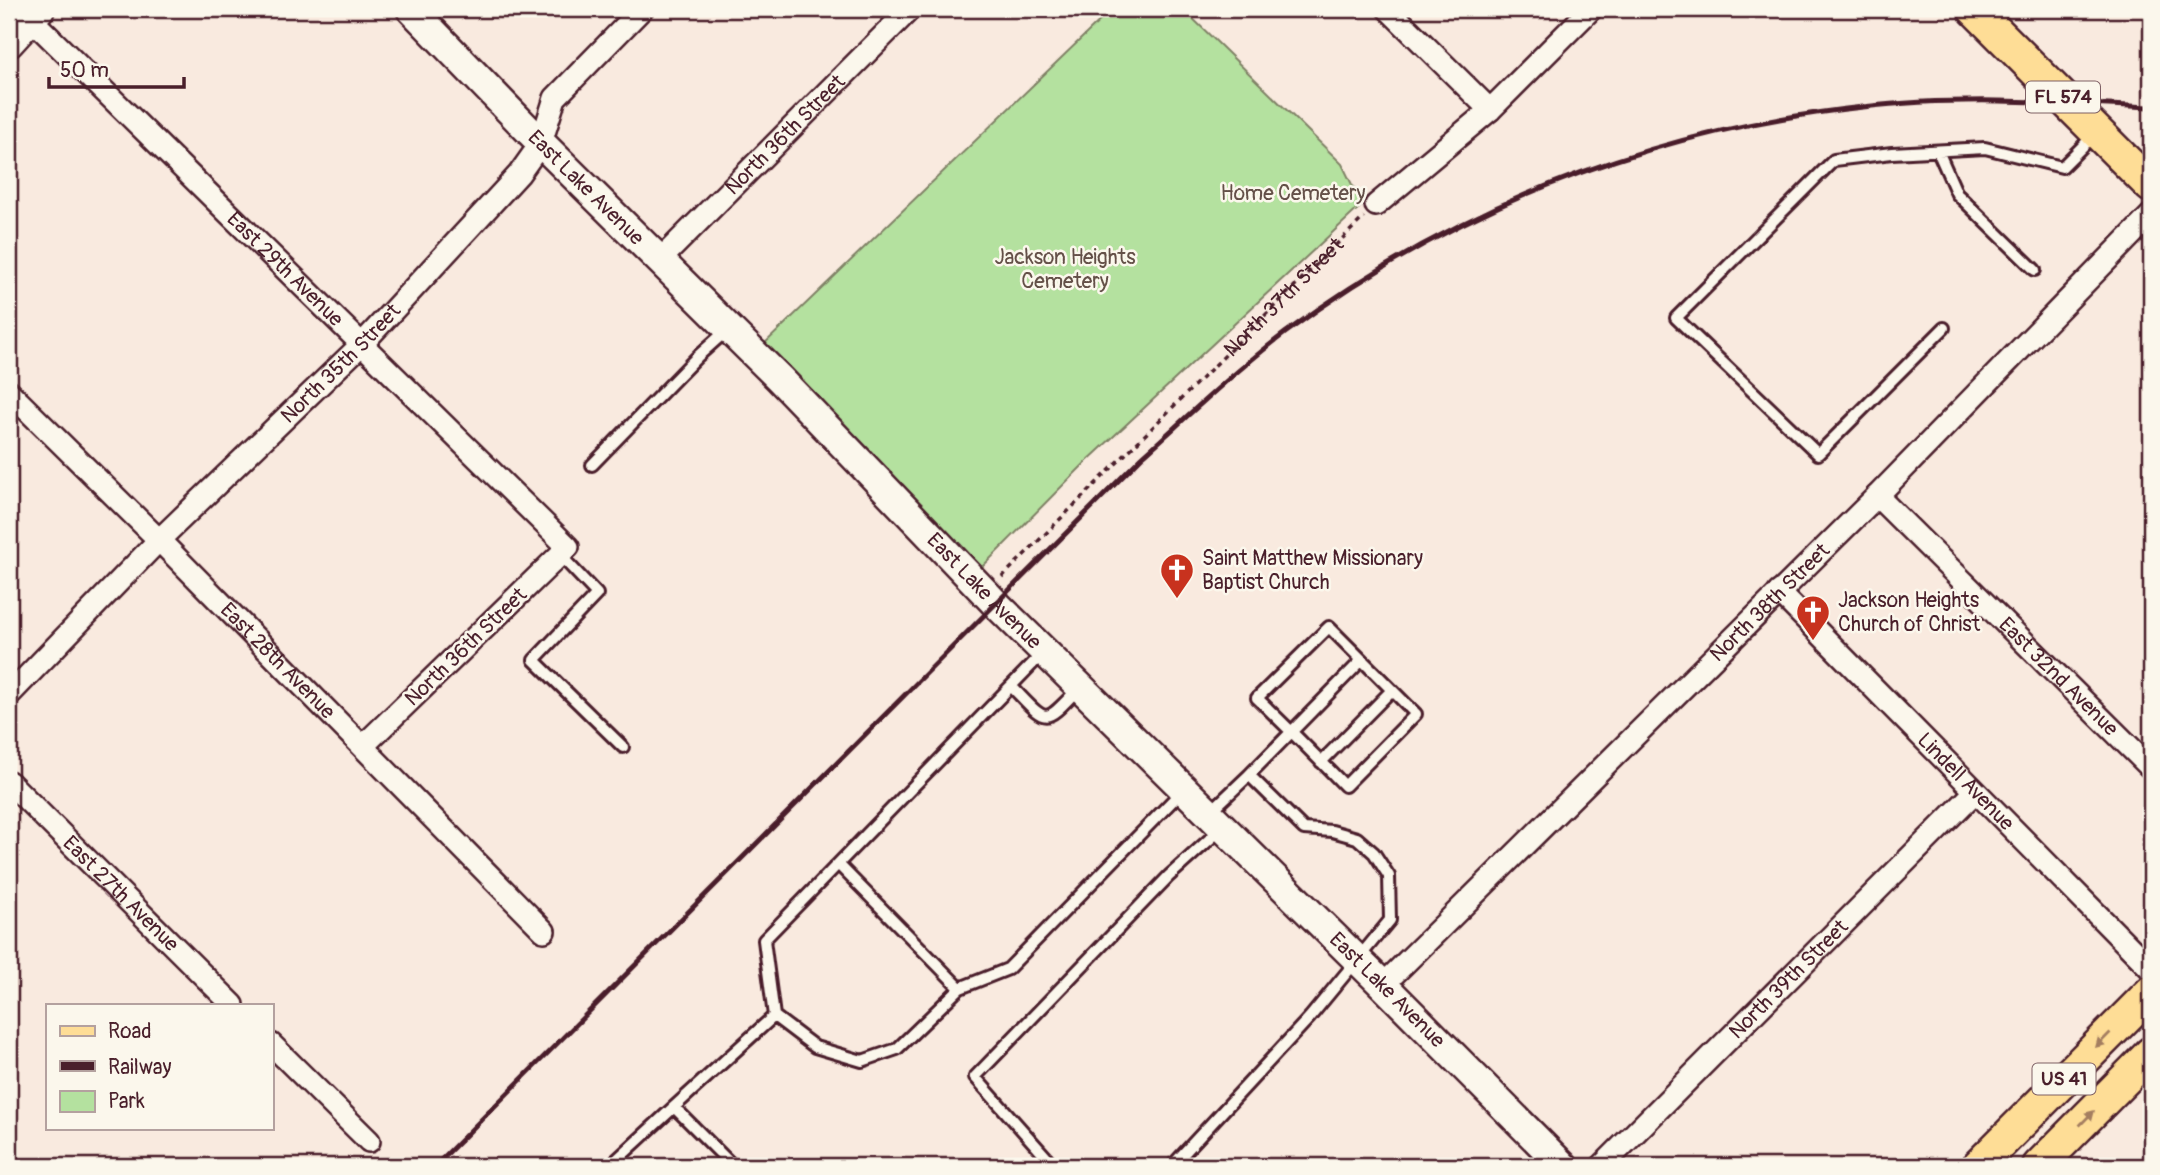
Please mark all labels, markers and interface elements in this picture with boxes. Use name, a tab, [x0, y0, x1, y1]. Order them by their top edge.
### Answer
scale bar	[49, 46, 184, 90]
text: 50 m	[60, 57, 109, 84]
street label: North 36th Street	[719, 68, 851, 201]
road number: FL 574	[2026, 82, 2100, 113]
street label: East Lake Avenue	[522, 124, 650, 251]
park label: Home Cemetery	[1221, 180, 1365, 207]
street label: East 29th Avenue	[221, 206, 350, 333]
street label: North 37th Street	[1218, 231, 1350, 363]
park label: Jackson Heights Cemetery	[994, 244, 1136, 295]
street label: North 35th Street	[275, 297, 407, 429]
street label: East Lake Avenue	[921, 527, 1048, 655]
street label: North 38th Street	[1704, 537, 1836, 667]
place label: Saint Matthew Missionary Baptist Church	[1202, 545, 1423, 596]
church icon: Saint Matthew Missionary Baptist Church	[1158, 551, 1196, 600]
street label: North 36th Street	[399, 581, 533, 712]
place label: Jackson Heights Church of Christ	[1838, 587, 1981, 638]
church icon: Jackson Heights Church of Christ	[1794, 593, 1832, 642]
street label: East 28th Avenue	[214, 597, 341, 725]
street label: East 32nd Avenue	[1993, 611, 2125, 742]
street label: Lindell Avenue	[1912, 727, 2021, 837]
street label: East 27th Avenue	[57, 830, 185, 958]
street label: North 39th Street	[1723, 913, 1854, 1045]
street label: East Lake Avenue	[1324, 926, 1452, 1054]
legend	[46, 1004, 273, 1130]
text: Road	[108, 1018, 152, 1045]
one-way arrow	[2095, 1032, 2111, 1048]
text: Railway	[108, 1054, 172, 1081]
road number: US 41	[2032, 1064, 2096, 1094]
text: Park	[108, 1088, 145, 1115]
one-way arrow	[2078, 1109, 2095, 1126]

